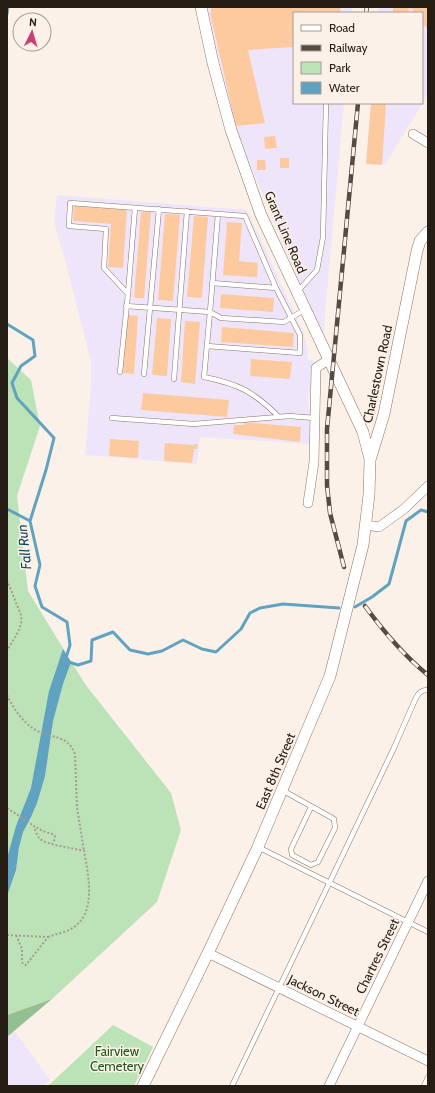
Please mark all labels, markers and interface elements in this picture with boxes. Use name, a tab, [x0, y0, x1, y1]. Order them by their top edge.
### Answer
north arrow	[12, 12, 52, 52]
legend	[293, 12, 423, 104]
text: N	[28, 15, 37, 29]
text: Road	[329, 20, 355, 35]
text: Railway	[329, 40, 367, 55]
text: Park	[329, 60, 351, 75]
text: Water	[329, 80, 360, 95]
street label: Grant Line Road	[262, 189, 310, 275]
street label: Charlestown Road	[359, 324, 395, 424]
water label: Fall Run	[13, 524, 35, 570]
street label: East 8th Street	[252, 730, 299, 812]
street label: Chartres Street	[352, 915, 402, 996]
street label: Jackson Street	[285, 970, 363, 1019]
park label: Fairview Cemetery	[90, 1043, 145, 1074]

